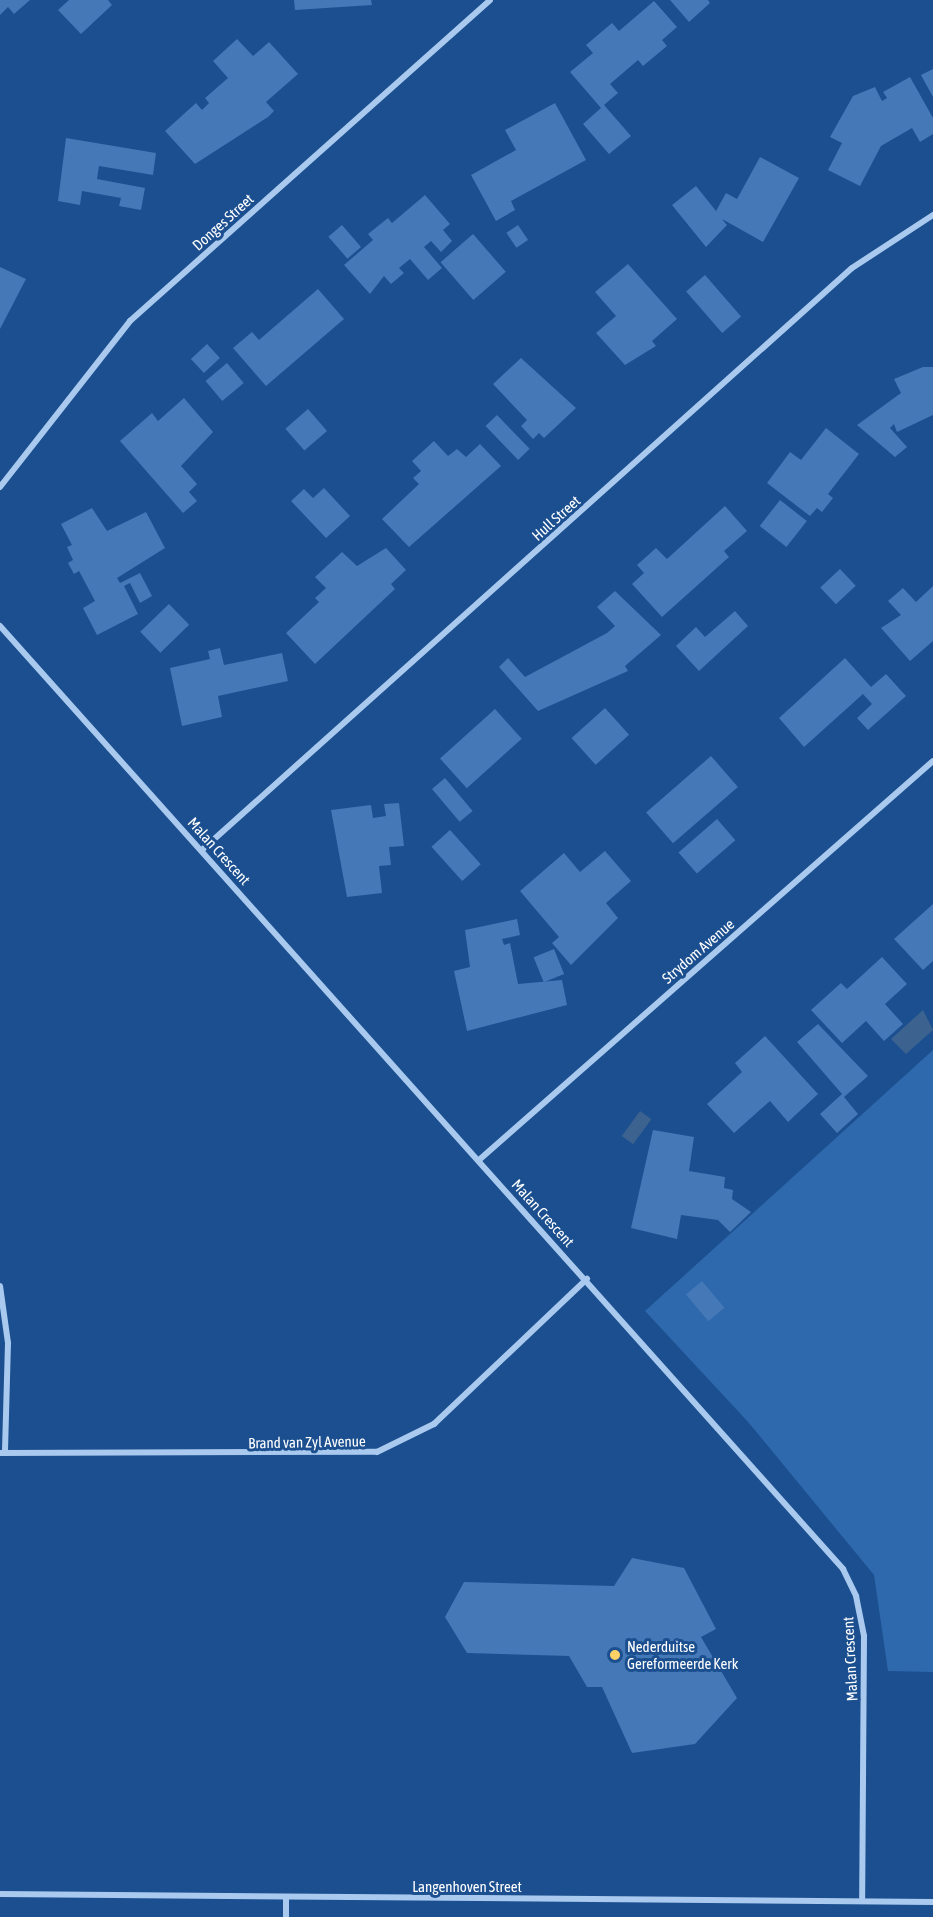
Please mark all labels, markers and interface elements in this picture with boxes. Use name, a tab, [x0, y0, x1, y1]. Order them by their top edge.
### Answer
street label: Donges Street	[189, 190, 257, 254]
street label: Hull Street	[528, 492, 584, 544]
street label: Malan Crescent	[184, 814, 254, 888]
street label: Strydom Avenue	[658, 915, 738, 987]
street label: Malan Crescent	[508, 1176, 578, 1250]
street label: Brand van Zyl Avenue	[248, 1432, 366, 1452]
street label: Malan Crescent	[839, 1616, 861, 1702]
place label: Nederduitse Gereformeerde Kerk	[627, 1637, 738, 1672]
marker: Nederduitse Gereformeerde Kerk	[608, 1648, 622, 1662]
street label: Langenhoven Street	[412, 1878, 522, 1896]

